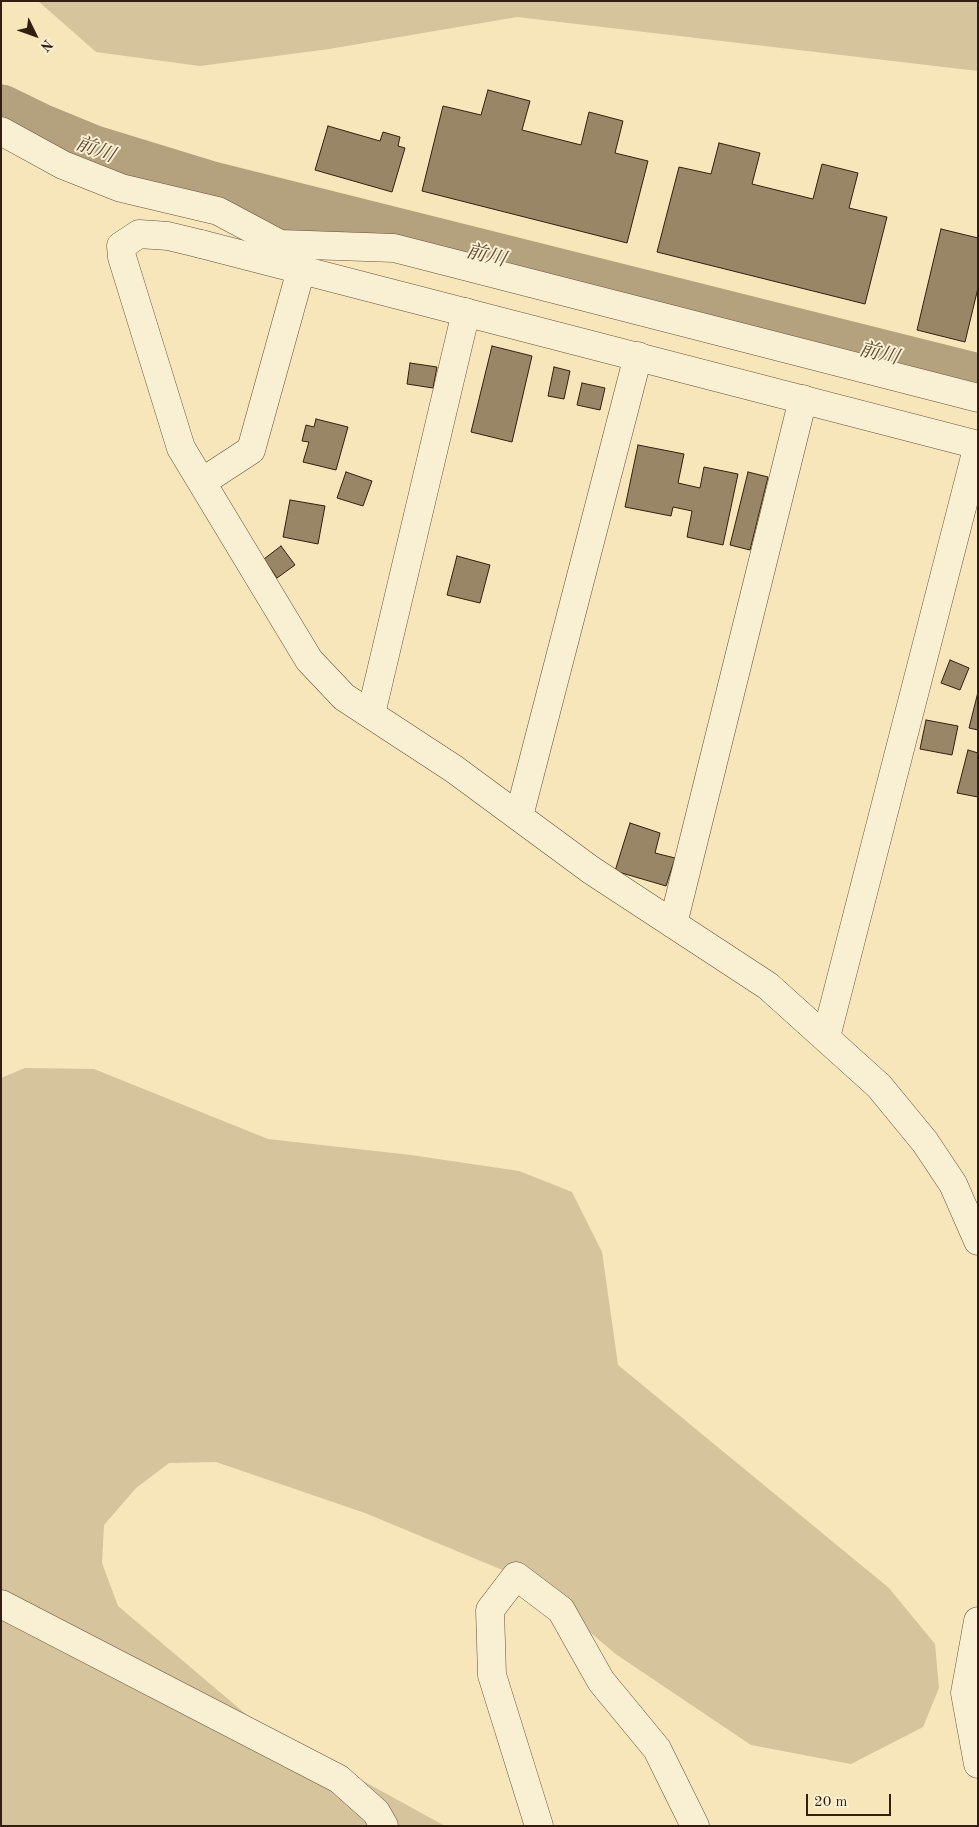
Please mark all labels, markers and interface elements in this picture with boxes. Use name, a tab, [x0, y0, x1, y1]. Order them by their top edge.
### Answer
north arrow	[10, 10, 60, 60]
text: N	[37, 36, 55, 54]
water label: 前川	[72, 132, 118, 168]
water label: 前川	[464, 240, 508, 272]
water label: 前川	[857, 338, 901, 370]
scale bar	[809, 1784, 894, 1816]
text: 20 m	[814, 1795, 848, 1810]

